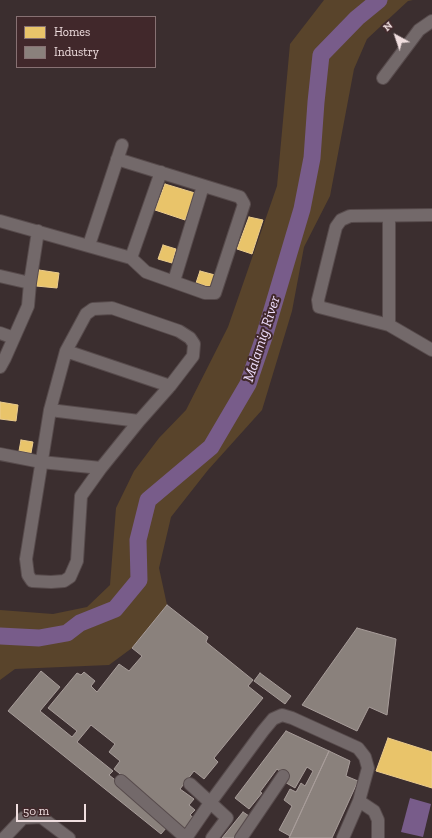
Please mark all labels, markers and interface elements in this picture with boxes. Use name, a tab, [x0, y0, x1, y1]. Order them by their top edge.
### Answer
legend	[16, 16, 156, 68]
north arrow	[376, 16, 416, 56]
text: N	[381, 19, 395, 34]
text: Homes	[54, 25, 90, 39]
text: Industry	[54, 45, 99, 59]
water label: Malamig River	[240, 294, 284, 384]
scale bar	[18, 796, 88, 822]
text: 50 m	[23, 804, 49, 818]

